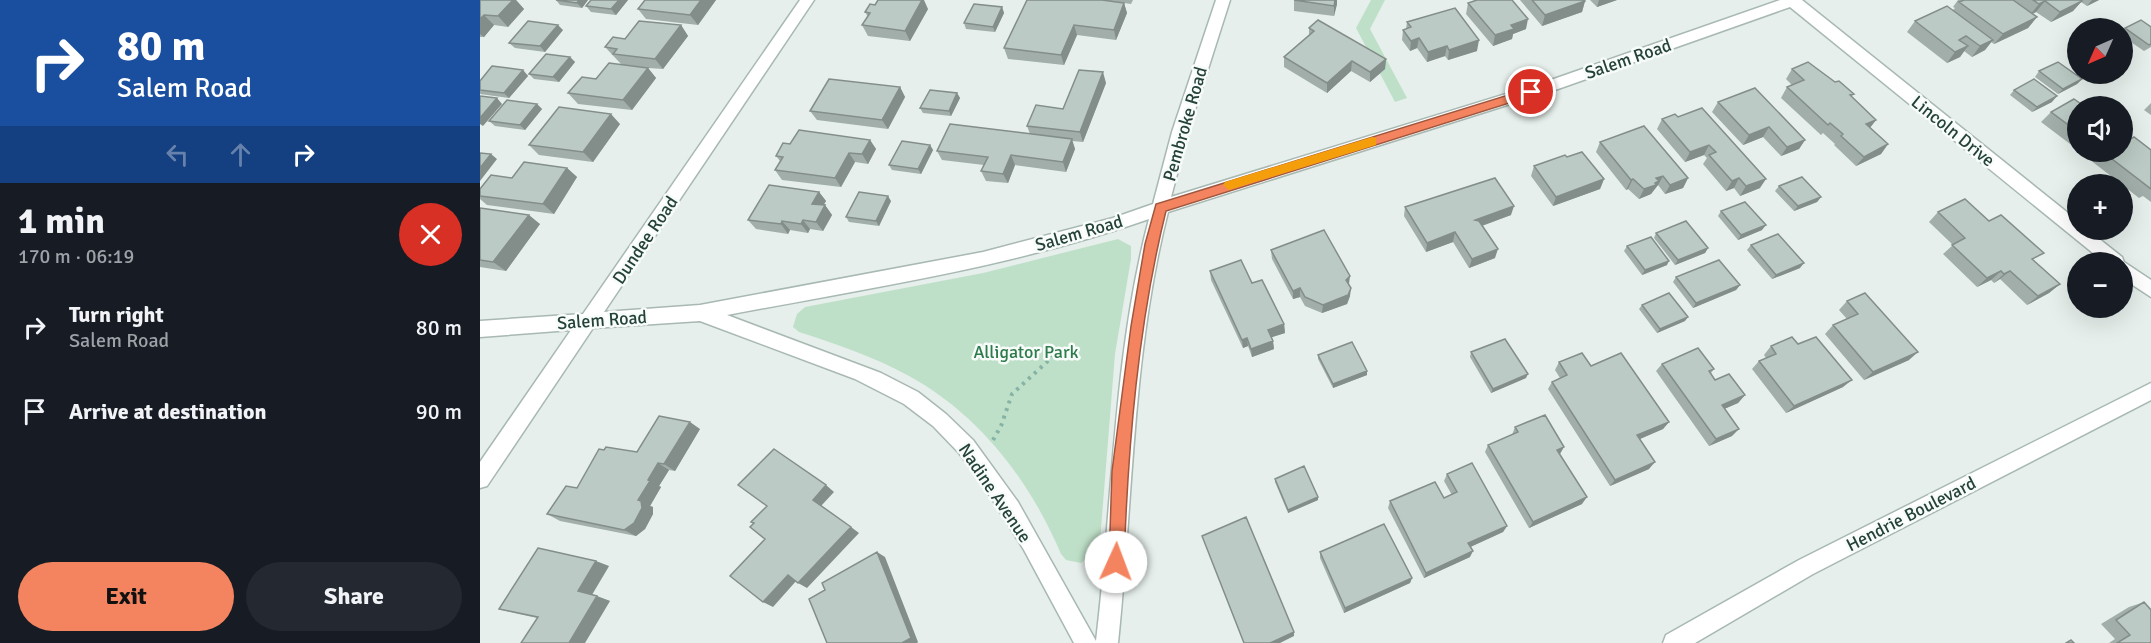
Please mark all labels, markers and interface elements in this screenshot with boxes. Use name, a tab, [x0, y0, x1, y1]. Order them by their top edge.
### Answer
north arrow	[2067, 18, 2133, 84]
map controls	[2067, 18, 2133, 318]
text: 80 m	[117, 21, 206, 72]
icon: right	[18, 24, 96, 102]
street label: Salem Road	[1582, 34, 1674, 84]
street label: Pembroke Road	[1158, 64, 1212, 184]
pin	[1505, 66, 1556, 117]
text: Salem Road	[117, 72, 252, 105]
icon: arrive	[1514, 75, 1547, 108]
street label: Lincoln Drive	[1907, 91, 1999, 171]
button: sound	[2067, 96, 2133, 162]
icon: left	[161, 138, 194, 171]
icon: ahead	[224, 138, 257, 171]
icon: right	[287, 138, 320, 171]
button: +	[2067, 174, 2133, 240]
street label: Dundee Road	[608, 192, 682, 288]
text: 1 min	[18, 199, 105, 244]
button: close	[399, 203, 462, 266]
street label: Salem Road	[1033, 210, 1125, 256]
text: 170 m · 06:19	[18, 244, 134, 269]
button: −	[2067, 252, 2133, 318]
text: Turn right	[69, 301, 164, 328]
street label: Salem Road	[556, 306, 648, 334]
icon: right	[18, 311, 51, 344]
text: 80 m	[416, 314, 462, 341]
text: Salem Road	[69, 328, 169, 353]
park label: Alligator Park	[973, 341, 1079, 363]
icon: arrive	[18, 395, 51, 428]
text: Arrive at destination	[69, 398, 266, 425]
text: 90 m	[416, 398, 462, 425]
street label: Nadine Avenue	[954, 439, 1036, 547]
street label: Hendrie Boulevard	[1842, 472, 1980, 556]
position arrow	[1084, 530, 1148, 594]
button: Exit	[18, 562, 234, 631]
button: Share	[246, 562, 462, 631]

